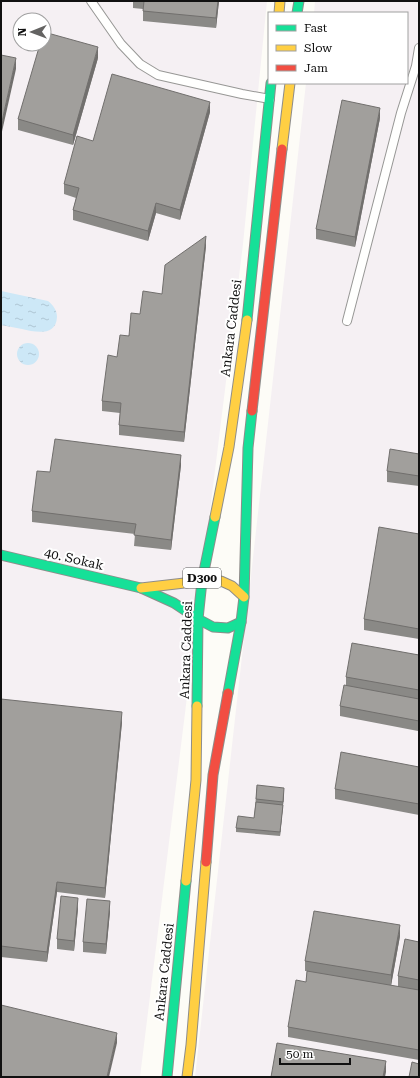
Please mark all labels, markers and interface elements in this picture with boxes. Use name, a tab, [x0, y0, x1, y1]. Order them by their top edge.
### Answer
north arrow	[12, 12, 52, 52]
legend	[268, 12, 408, 84]
text: Fast	[304, 21, 328, 35]
text: N	[16, 27, 29, 37]
text: Slow	[304, 41, 332, 55]
text: Jam	[304, 61, 328, 75]
street label: Ankara Caddesi	[218, 278, 244, 378]
street label: 40. Sokak	[43, 545, 105, 573]
road number: D300	[183, 568, 221, 588]
street label: Ankara Caddesi	[177, 601, 195, 699]
street label: Ankara Caddesi	[151, 922, 177, 1022]
scale bar	[280, 1040, 350, 1066]
text: 50 m	[286, 1047, 313, 1061]

